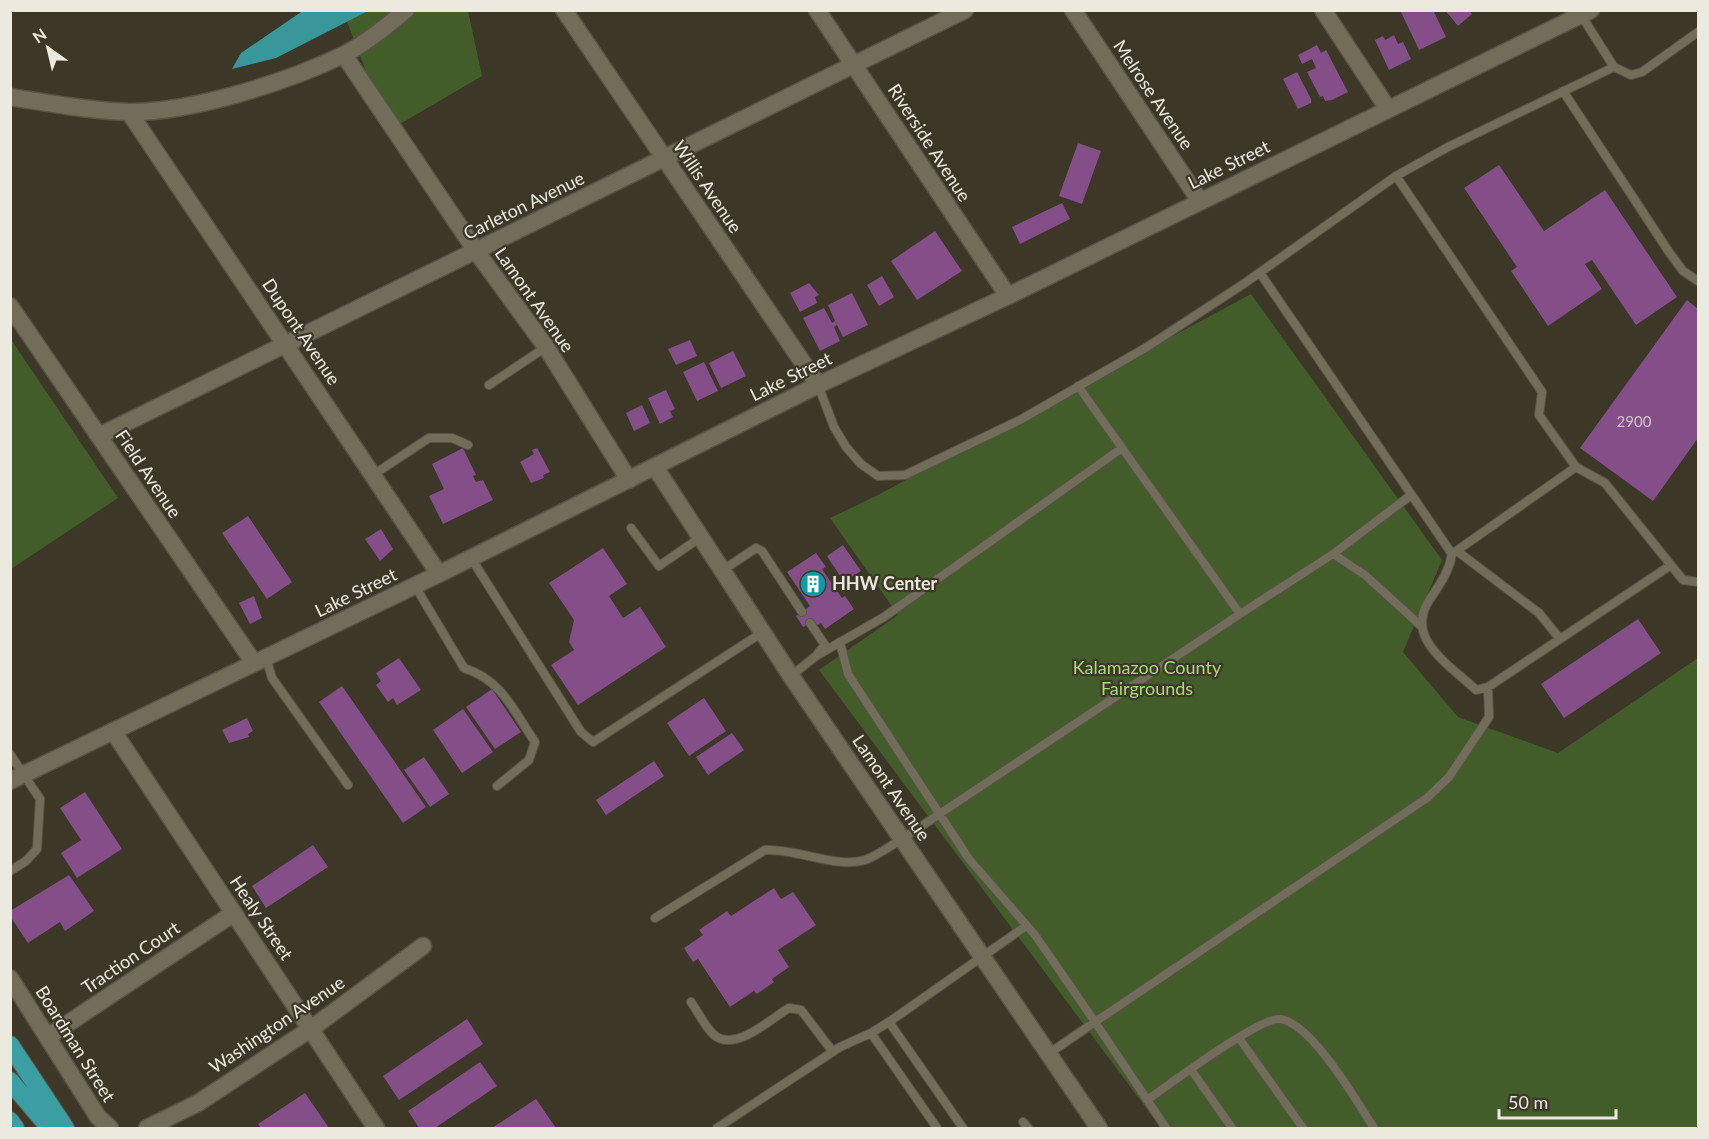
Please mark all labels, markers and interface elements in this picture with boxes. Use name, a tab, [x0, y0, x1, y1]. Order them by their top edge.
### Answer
north arrow	[18, 18, 78, 78]
text: N	[29, 24, 50, 46]
street label: Melrose Avenue	[1109, 35, 1199, 153]
street label: Riverside Avenue	[884, 80, 976, 205]
street label: Lake Street	[1184, 135, 1274, 193]
street label: Willis Avenue	[669, 136, 747, 237]
street label: Carleton Avenue	[460, 166, 587, 244]
street label: Lamont Avenue	[490, 243, 579, 356]
street label: Dupont Avenue	[258, 274, 346, 389]
street label: Lake Street	[746, 347, 836, 405]
house number: 2900	[1617, 412, 1652, 430]
street label: Field Avenue	[111, 425, 186, 522]
street label: Lake Street	[311, 563, 401, 621]
building icon: HHW Center	[798, 569, 828, 599]
place label: HHW Center	[832, 572, 938, 594]
park label: Kalamazoo County Fairgrounds	[1073, 656, 1222, 699]
street label: Lamont Avenue	[848, 730, 935, 845]
street label: Healy Street	[226, 871, 298, 964]
street label: Traction Court	[77, 916, 184, 998]
street label: Washington Avenue	[205, 971, 348, 1078]
street label: Boardman Street	[31, 981, 121, 1106]
scale bar	[1499, 1082, 1616, 1120]
text: 50 m	[1508, 1091, 1548, 1113]

